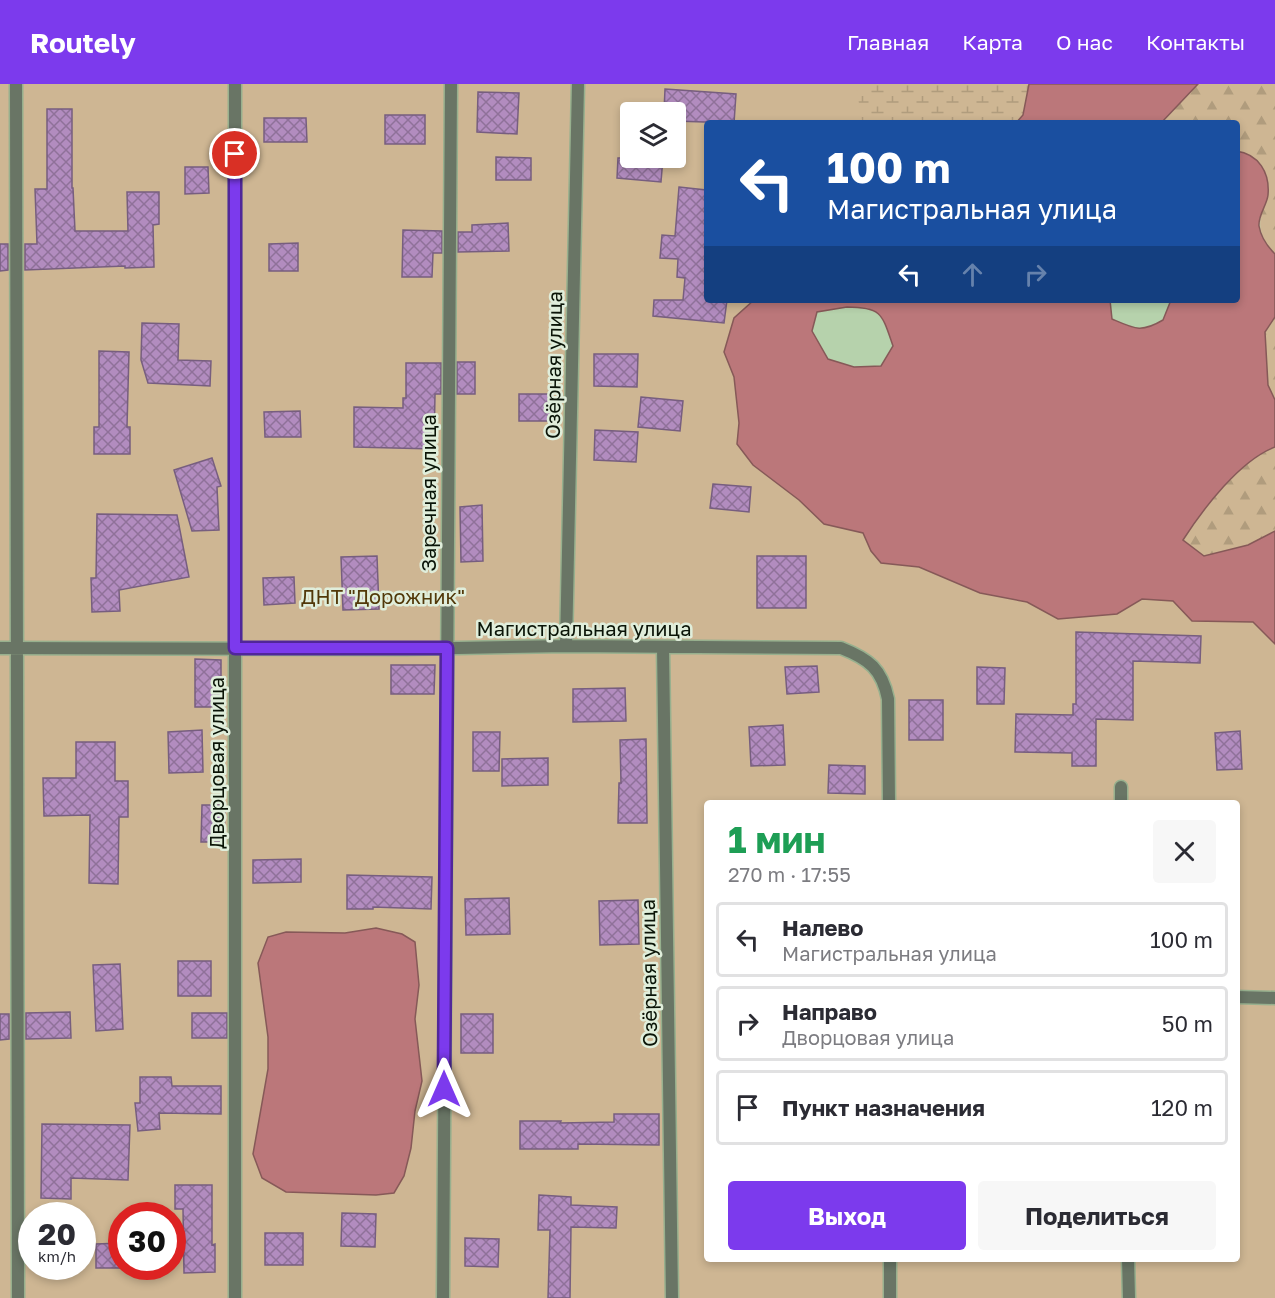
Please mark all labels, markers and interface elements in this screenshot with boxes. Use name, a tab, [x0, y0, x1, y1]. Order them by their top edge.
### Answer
text: Routely	[30, 26, 136, 59]
text: Главная	[847, 29, 929, 55]
text: Карта	[962, 29, 1023, 55]
text: О нас	[1056, 29, 1113, 55]
text: Контакты	[1146, 29, 1245, 55]
map controls	[620, 102, 686, 168]
button: layers	[620, 102, 686, 168]
pin	[209, 128, 260, 179]
icon: arrive	[218, 137, 251, 170]
text: 100 m	[827, 142, 950, 192]
icon: left	[728, 144, 806, 222]
text: Магистральная улица	[827, 193, 1117, 225]
icon: left	[893, 258, 926, 291]
icon: ahead	[956, 258, 989, 291]
icon: right	[1019, 258, 1052, 291]
street label: Озёрная улица	[540, 291, 566, 439]
street label: Заречная улица	[416, 414, 440, 572]
park label: ДНТ "Дорожник"	[301, 584, 465, 608]
street label: Магистральная улица	[477, 616, 691, 640]
street label: Дворцовая улица	[204, 677, 228, 849]
text: 1 мин	[728, 818, 825, 861]
button: close	[1153, 820, 1216, 883]
text: 270 m · 17:55	[728, 862, 851, 886]
street label: Озёрная улица	[635, 899, 661, 1047]
text: Налево	[782, 914, 864, 941]
icon: left	[731, 923, 764, 956]
text: 100 m	[1150, 926, 1213, 953]
text: Магистральная улица	[782, 941, 997, 965]
text: Направо	[782, 998, 877, 1025]
icon: right	[731, 1007, 764, 1040]
text: 50 m	[1162, 1010, 1213, 1037]
text: Дворцовая улица	[782, 1025, 954, 1049]
position arrow	[412, 1057, 476, 1121]
icon: arrive	[731, 1091, 764, 1124]
text: Пункт назначения	[782, 1094, 985, 1121]
text: 120 m	[1151, 1094, 1213, 1121]
button: Выход	[728, 1181, 966, 1250]
button: Поделиться	[978, 1181, 1216, 1250]
speed limit sign: 30	[108, 1202, 186, 1280]
text: 20	[38, 1216, 76, 1252]
text: km/h	[38, 1247, 76, 1265]

